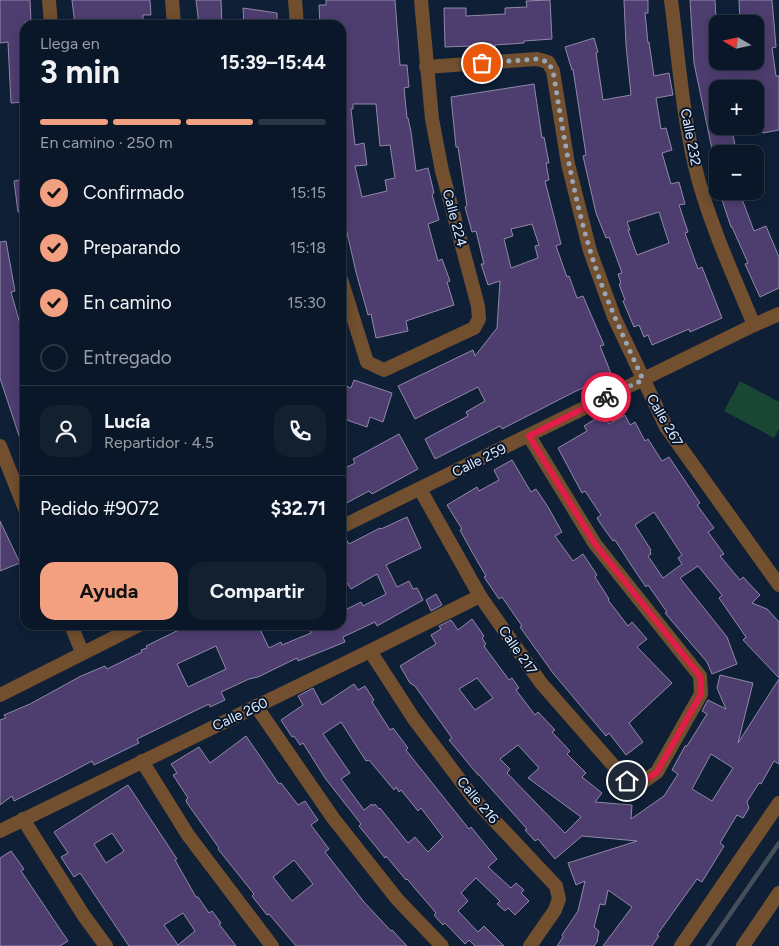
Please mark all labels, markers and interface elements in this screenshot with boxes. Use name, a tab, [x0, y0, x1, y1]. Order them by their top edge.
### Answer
north arrow	[709, 15, 764, 70]
map controls	[709, 15, 764, 200]
text: Llega en	[40, 34, 100, 53]
pin	[461, 42, 503, 84]
icon: bag	[468, 49, 496, 77]
text: 15:39–15:44	[220, 51, 326, 74]
text: 3 min	[40, 53, 120, 91]
button: +	[709, 80, 764, 135]
street label: Calle 232	[677, 107, 704, 167]
text: En camino · 250 m	[40, 133, 173, 152]
button: −	[709, 145, 764, 200]
icon: check	[40, 179, 68, 207]
text: Confirmado	[83, 181, 184, 204]
text: 15:15	[290, 183, 326, 202]
street label: Calle 224	[439, 188, 470, 249]
icon: check	[40, 234, 68, 262]
text: Preparando	[83, 236, 181, 259]
text: 15:18	[290, 238, 326, 257]
icon: check	[40, 289, 68, 317]
text: En camino	[83, 291, 172, 314]
text: 15:30	[287, 293, 326, 312]
text: Entregado	[83, 346, 172, 369]
courier	[581, 372, 631, 422]
icon: bike	[592, 383, 620, 411]
street label: Calle 267	[643, 391, 687, 450]
button: person	[40, 405, 92, 457]
button: phone	[274, 405, 326, 457]
text: Lucía	[104, 410, 150, 433]
text: Repartidor · 4.5	[104, 433, 214, 452]
street label: Calle 259	[449, 440, 509, 481]
text: Pedido #9072	[40, 497, 159, 520]
text: $32.71	[271, 497, 326, 520]
button: Ayuda	[40, 562, 178, 620]
button: Compartir	[188, 562, 326, 620]
street label: Calle 217	[495, 623, 541, 678]
street label: Calle 260	[210, 694, 271, 735]
pin	[606, 760, 648, 802]
icon: home	[613, 767, 641, 795]
street label: Calle 216	[453, 773, 502, 827]

